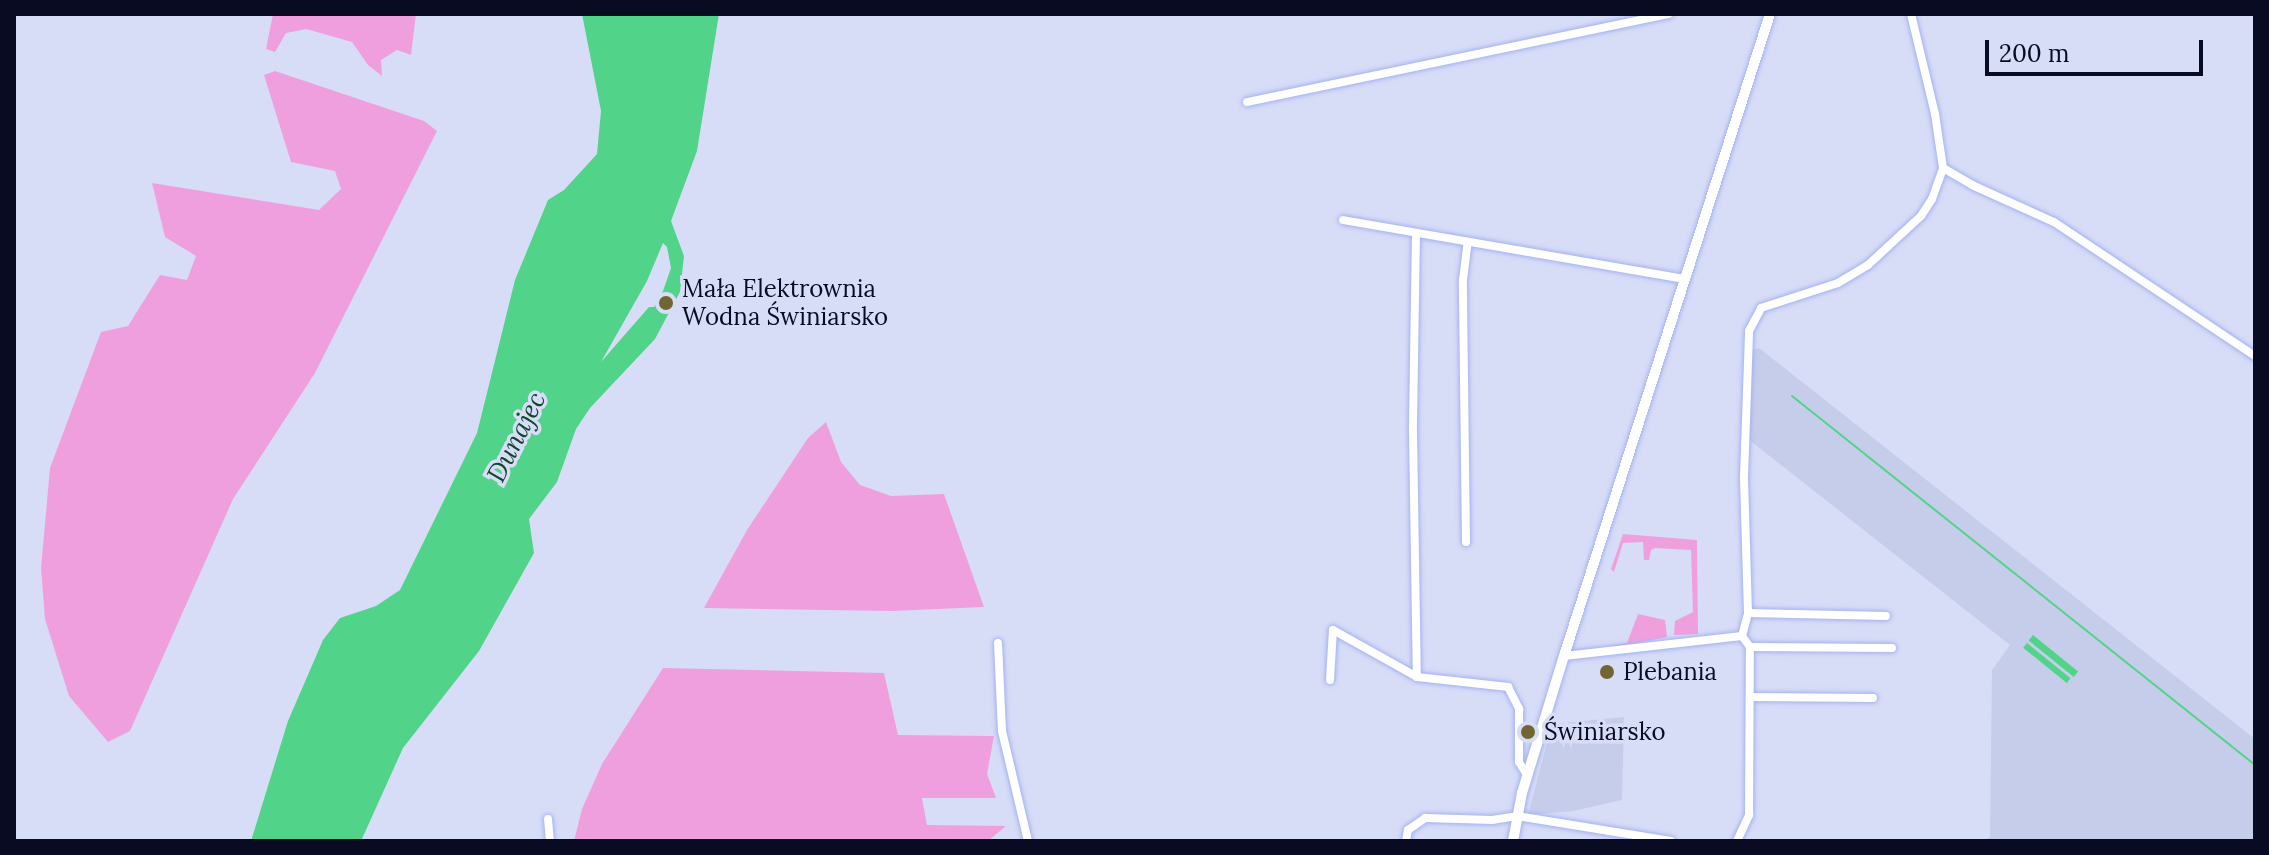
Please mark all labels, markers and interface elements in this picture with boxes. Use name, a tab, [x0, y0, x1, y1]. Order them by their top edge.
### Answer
scale bar	[1989, 24, 2207, 74]
text: 200 m	[1999, 38, 2069, 69]
place label: Mała Elektrownia Wodna Świniarsko	[682, 275, 888, 331]
marker: Mała Elektrownia Wodna Świniarsko	[657, 294, 675, 312]
water label: Dunajec	[480, 387, 552, 487]
place label: Plebania	[1623, 658, 1717, 686]
marker: Plebania	[1598, 663, 1616, 681]
place label: Świniarsko	[1544, 718, 1665, 746]
marker: Świniarsko	[1519, 723, 1537, 741]

